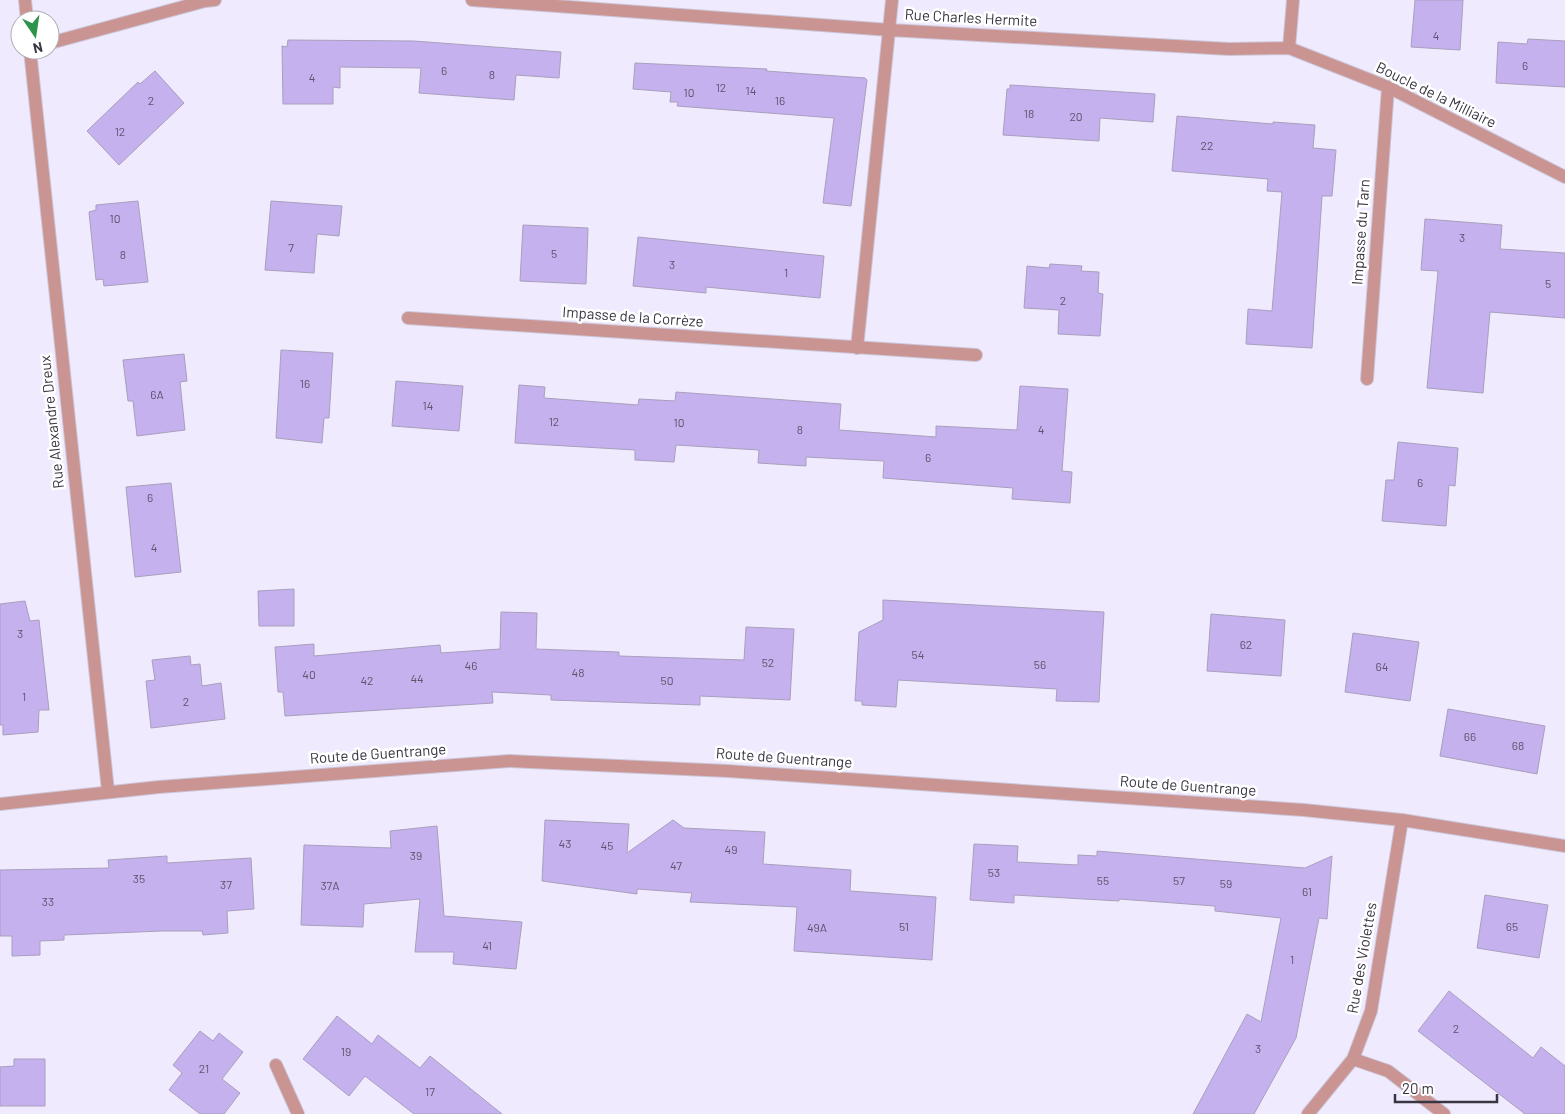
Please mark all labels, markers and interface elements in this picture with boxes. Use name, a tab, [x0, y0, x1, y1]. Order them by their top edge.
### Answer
street label: Rue Charles Hermite	[904, 5, 1038, 29]
north arrow	[10, 10, 60, 60]
house number: 4	[1433, 28, 1439, 42]
text: N	[32, 39, 44, 57]
street label: Boucle de la Milliaire	[1373, 57, 1499, 131]
house number: 6	[1522, 58, 1528, 72]
house number: 6	[441, 63, 447, 77]
house number: 8	[489, 67, 495, 81]
house number: 4	[309, 70, 315, 84]
house number: 12	[716, 80, 726, 94]
house number: 14	[746, 83, 756, 97]
house number: 10	[684, 85, 694, 99]
house number: 2	[148, 93, 154, 107]
house number: 16	[775, 93, 785, 107]
house number: 18	[1024, 106, 1034, 120]
house number: 20	[1069, 109, 1083, 123]
house number: 12	[115, 124, 125, 138]
house number: 22	[1201, 138, 1213, 152]
street label: Impasse du Tarn	[1347, 178, 1373, 286]
house number: 10	[110, 211, 120, 225]
house number: 3	[1459, 230, 1465, 244]
house number: 7	[288, 240, 294, 254]
house number: 5	[551, 246, 557, 260]
house number: 8	[120, 247, 126, 261]
house number: 3	[669, 257, 675, 271]
house number: 1	[784, 265, 788, 279]
house number: 5	[1545, 276, 1551, 290]
house number: 2	[1060, 293, 1066, 307]
street label: Impasse de la Corrèze	[562, 302, 704, 330]
street label: Rue Alexandre Dreux	[35, 355, 67, 490]
house number: 16	[300, 376, 310, 390]
house number: 6A	[150, 387, 164, 401]
house number: 14	[423, 398, 433, 412]
house number: 12	[549, 414, 559, 428]
house number: 10	[674, 415, 684, 429]
house number: 8	[797, 422, 803, 436]
house number: 4	[1038, 422, 1044, 436]
house number: 6	[925, 450, 931, 464]
house number: 6	[1417, 475, 1423, 489]
house number: 6	[147, 490, 153, 504]
house number: 4	[151, 540, 157, 554]
house number: 3	[17, 626, 23, 640]
house number: 62	[1240, 637, 1252, 651]
house number: 54	[912, 647, 924, 661]
house number: 52	[762, 655, 774, 669]
house number: 56	[1034, 657, 1046, 671]
house number: 46	[465, 658, 477, 672]
house number: 64	[1376, 659, 1388, 673]
house number: 48	[572, 665, 584, 679]
house number: 40	[302, 667, 316, 681]
house number: 44	[410, 671, 424, 685]
house number: 42	[360, 673, 374, 687]
house number: 50	[661, 673, 673, 687]
house number: 1	[22, 689, 26, 703]
house number: 2	[183, 694, 189, 708]
house number: 66	[1464, 729, 1476, 743]
house number: 68	[1512, 738, 1524, 752]
street label: Route de Guentrange	[309, 739, 447, 767]
street label: Route de Guentrange	[715, 743, 853, 771]
street label: Route de Guentrange	[1119, 771, 1257, 799]
house number: 43	[559, 836, 571, 850]
house number: 45	[601, 838, 613, 852]
house number: 49	[725, 842, 737, 856]
house number: 39	[410, 848, 422, 862]
house number: 47	[670, 858, 682, 872]
house number: 53	[988, 865, 1000, 879]
house number: 35	[133, 871, 145, 885]
house number: 55	[1097, 873, 1109, 887]
house number: 57	[1173, 873, 1185, 887]
house number: 59	[1220, 876, 1232, 890]
house number: 37	[220, 877, 232, 891]
house number: 37A	[320, 878, 340, 892]
house number: 61	[1302, 884, 1312, 898]
house number: 33	[42, 894, 54, 908]
street label: Rue des Violettes	[1342, 901, 1380, 1015]
house number: 51	[899, 919, 909, 933]
house number: 65	[1506, 919, 1518, 933]
house number: 49A	[807, 920, 827, 934]
house number: 41	[482, 938, 492, 952]
house number: 1	[1290, 952, 1294, 966]
house number: 2	[1453, 1021, 1459, 1035]
house number: 3	[1255, 1041, 1261, 1055]
house number: 19	[341, 1044, 351, 1058]
house number: 21	[199, 1061, 209, 1075]
scale bar	[1395, 1072, 1498, 1104]
text: 20 m	[1402, 1079, 1434, 1097]
house number: 17	[425, 1084, 435, 1098]

